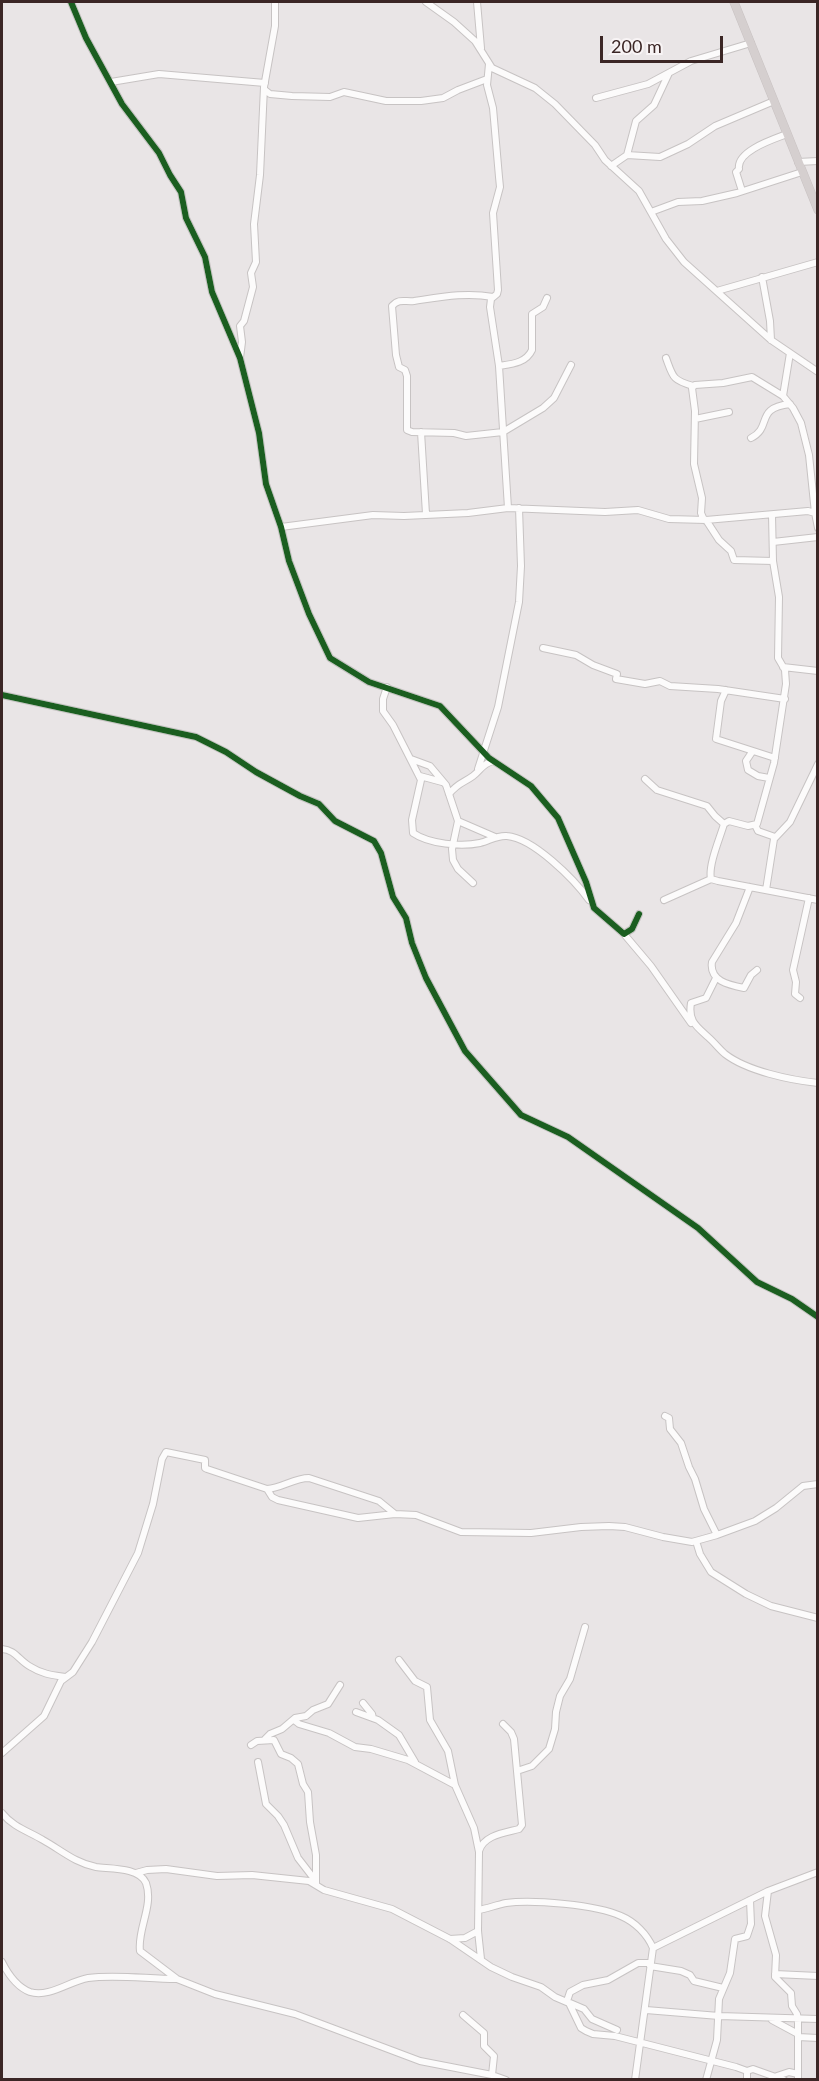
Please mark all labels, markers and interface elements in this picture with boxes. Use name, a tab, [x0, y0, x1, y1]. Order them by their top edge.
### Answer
scale bar	[603, 24, 726, 62]
text: 200 m	[611, 35, 662, 57]

